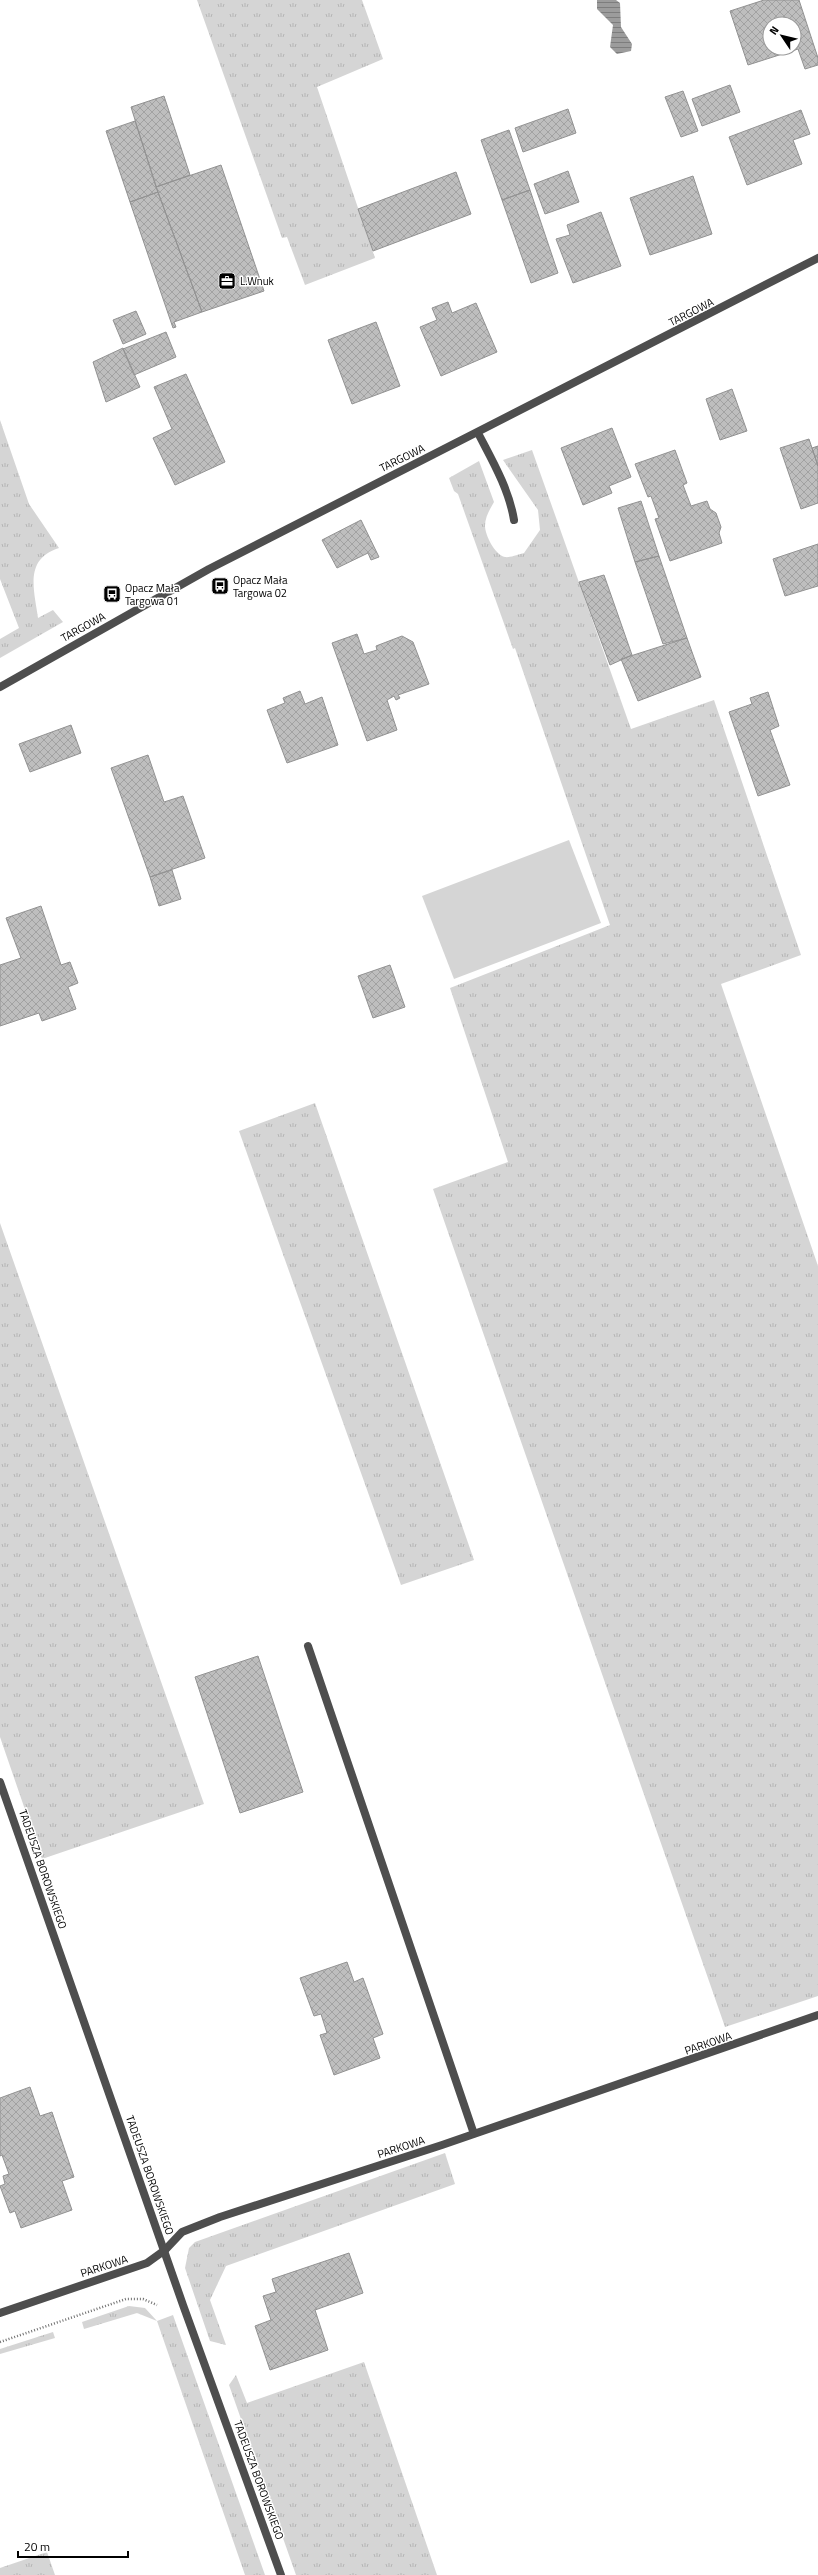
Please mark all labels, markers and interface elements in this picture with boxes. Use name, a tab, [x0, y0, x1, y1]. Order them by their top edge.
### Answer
north arrow	[762, 16, 802, 56]
text: N	[765, 23, 783, 38]
office icon: L.Wnuk	[217, 271, 237, 291]
place label: L.Wnuk	[240, 273, 275, 289]
street label: TARGOWA	[666, 294, 717, 330]
street label: TARGOWA	[377, 440, 428, 476]
place label: Opacz Mała Targowa 02	[233, 572, 288, 601]
bus stop icon: Opacz Mała Targowa 02	[210, 576, 230, 596]
place label: Opacz Mała Targowa 01	[125, 580, 180, 609]
bus stop icon: Opacz Mała Targowa 01	[102, 584, 122, 604]
street label: TARGOWA	[58, 608, 109, 646]
street label: TADEUSZA BOROWSKIEGO	[15, 1807, 71, 1931]
street label: PARKOWA	[682, 2027, 734, 2059]
street label: TADEUSZA BOROWSKIEGO	[122, 2113, 178, 2237]
street label: PARKOWA	[375, 2132, 427, 2162]
street label: PARKOWA	[78, 2251, 130, 2281]
street label: TADEUSZA BOROWSKIEGO	[230, 2418, 288, 2542]
scale bar	[18, 2533, 128, 2559]
text: 20 m	[24, 2537, 50, 2556]

